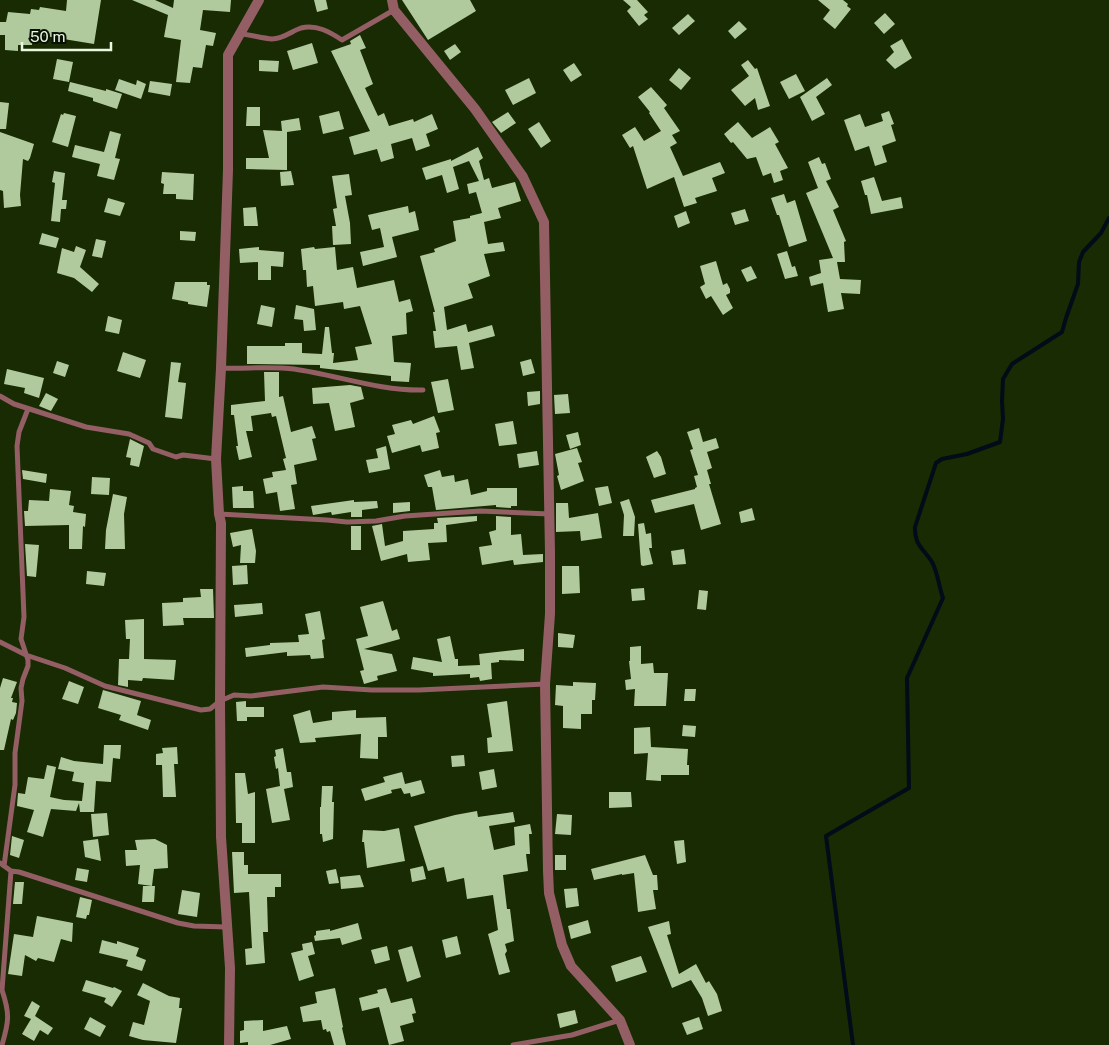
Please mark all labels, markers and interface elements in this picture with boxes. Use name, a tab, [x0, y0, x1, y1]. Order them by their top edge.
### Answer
scale bar	[22, 20, 111, 52]
text: 50 m	[30, 28, 65, 45]

